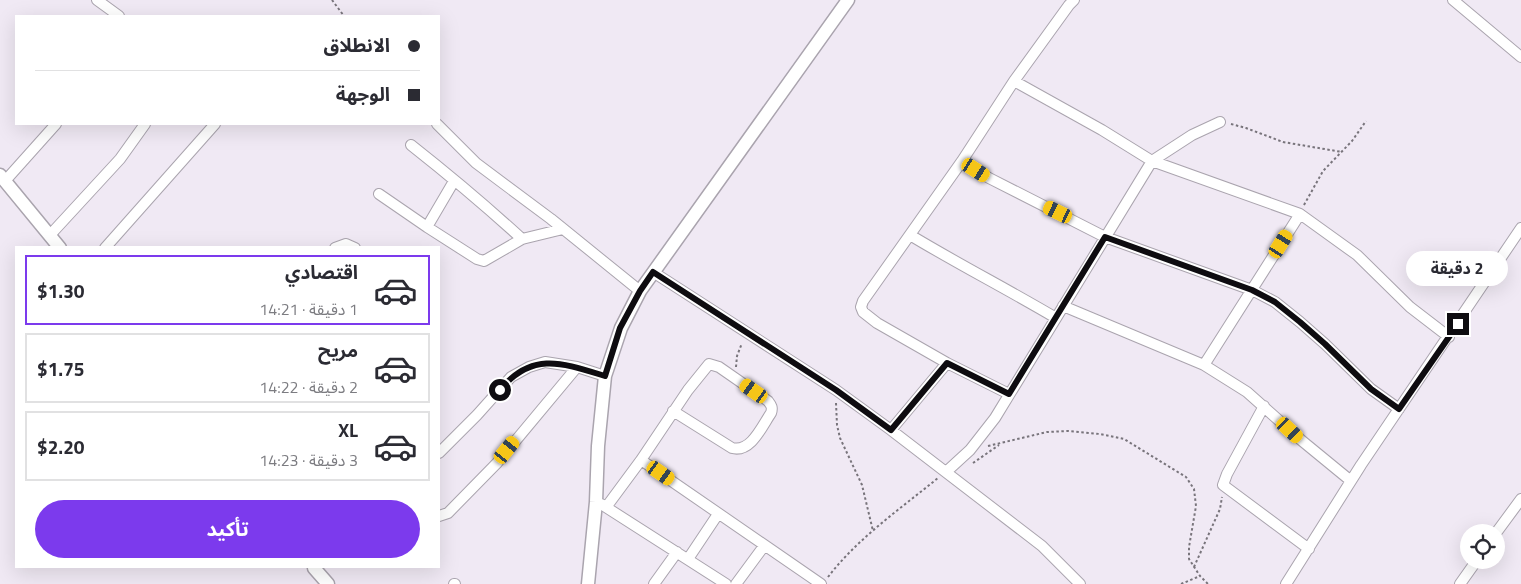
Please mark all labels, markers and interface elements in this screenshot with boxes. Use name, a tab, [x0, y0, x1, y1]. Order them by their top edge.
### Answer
text: الانطلاق	[324, 30, 390, 59]
text: الوجهة	[336, 79, 390, 108]
car	[959, 156, 992, 184]
car	[1041, 199, 1074, 225]
car	[1266, 227, 1295, 261]
callout: 2 دقيقة	[1407, 252, 1509, 286]
text: 2 دقيقة	[1431, 256, 1483, 280]
text: اقتصادي	[285, 257, 358, 286]
icon: car	[373, 268, 418, 313]
text: $1.30	[37, 276, 84, 305]
text: 1 دقيقة · 14:21	[259, 297, 358, 321]
route end	[1447, 313, 1469, 335]
text: مريح	[318, 335, 358, 364]
icon: car	[373, 346, 418, 391]
text: $1.75	[37, 354, 84, 383]
text: 2 دقيقة · 14:22	[259, 375, 358, 399]
car	[737, 376, 770, 406]
route start	[489, 379, 511, 401]
car	[1273, 414, 1306, 446]
text: XL	[338, 415, 358, 444]
icon: car	[373, 424, 418, 469]
text: $2.20	[37, 432, 84, 461]
car	[491, 434, 522, 466]
text: 3 دقيقة · 14:23	[259, 448, 358, 472]
car	[644, 458, 677, 488]
button: تأكيد	[35, 500, 420, 558]
map controls	[1460, 524, 1505, 569]
button: locate	[1460, 524, 1505, 569]

